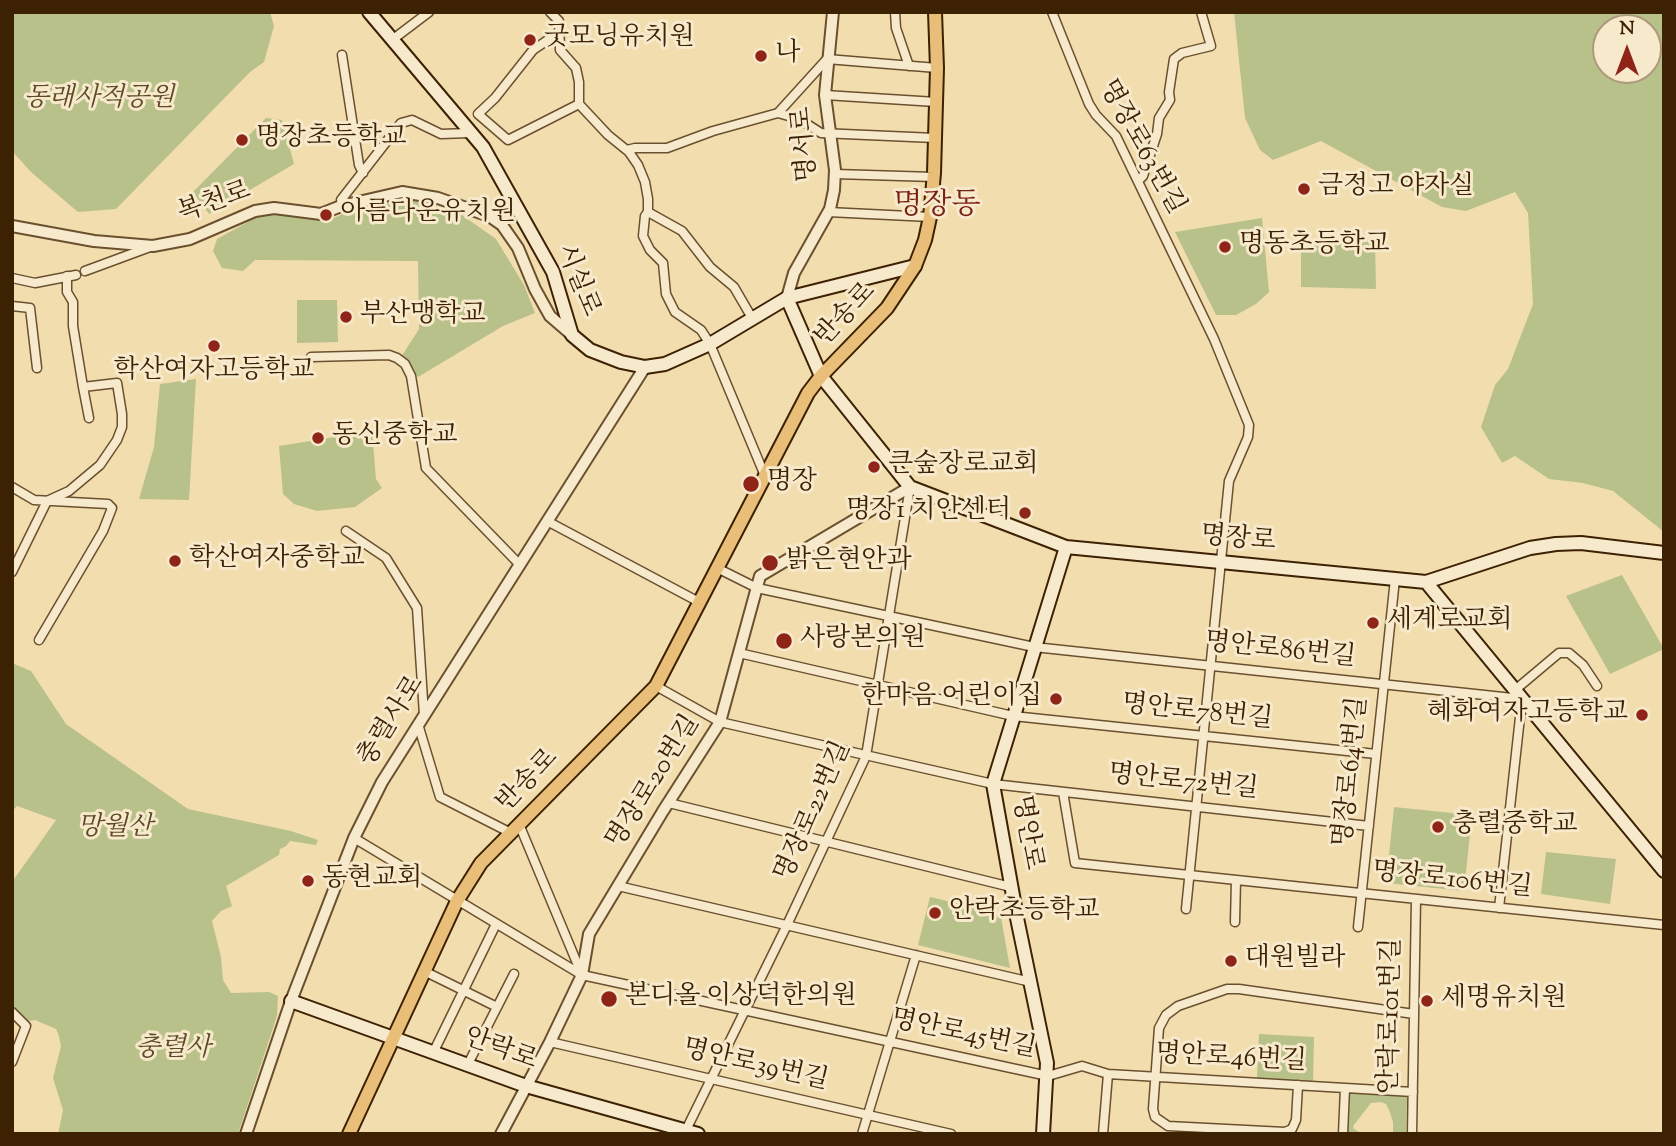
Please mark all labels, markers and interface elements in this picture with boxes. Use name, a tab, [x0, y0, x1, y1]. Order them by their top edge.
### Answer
north arrow	[1592, 14, 1662, 84]
text: N	[1619, 16, 1635, 43]
place label: 굿모닝유치원	[544, 24, 695, 56]
marker: 굿모닝유치원	[522, 32, 538, 48]
place label: 나	[775, 40, 800, 72]
marker: 나	[753, 48, 769, 64]
street label: 명장로63번길	[1090, 75, 1190, 221]
park label: 동래사적공원	[24, 85, 174, 117]
street label: 명서로	[788, 105, 826, 183]
place label: 명장초등학교	[256, 124, 407, 156]
marker: 명장초등학교	[234, 132, 250, 148]
place label: 금정고 야자실	[1318, 173, 1474, 205]
street label: 복천로	[174, 177, 256, 231]
marker: 금정고 야자실	[1296, 181, 1312, 197]
district label: 명장동	[894, 190, 980, 226]
place label: 아름다운유치원	[340, 199, 516, 231]
marker: 아름다운유치원	[318, 207, 334, 223]
place label: 명동초등학교	[1239, 231, 1390, 263]
marker: 명동초등학교	[1217, 239, 1233, 255]
street label: 시실로	[547, 240, 605, 322]
street label: 반송로	[810, 278, 884, 354]
place label: 부산맹학교	[360, 301, 486, 333]
marker: 부산맹학교	[338, 309, 354, 325]
marker: 학산여자고등학교	[206, 338, 222, 354]
place label: 학산여자고등학교	[114, 357, 314, 389]
place label: 동신중학교	[332, 422, 458, 454]
marker: 동신중학교	[310, 430, 326, 446]
place label: 큰숲장로교회	[888, 451, 1039, 483]
marker: 큰숲장로교회	[866, 459, 882, 475]
place label: 명장	[767, 468, 817, 500]
marker: 명장	[741, 474, 761, 494]
place label: 명장1 치안센터	[846, 497, 1011, 529]
marker: 명장1 치안센터	[1017, 505, 1033, 521]
street label: 명장로	[1199, 522, 1277, 560]
place label: 학산여자중학교	[189, 545, 365, 577]
place label: 밝은현안과	[786, 547, 912, 579]
marker: 학산여자중학교	[167, 553, 183, 569]
marker: 밝은현안과	[760, 553, 780, 573]
place label: 세계로교회	[1387, 607, 1513, 639]
marker: 세계로교회	[1365, 615, 1381, 631]
place label: 사랑본의원	[800, 625, 926, 657]
street label: 명안로86번길	[1203, 629, 1357, 675]
marker: 사랑본의원	[774, 631, 794, 651]
street label: 충렬사로	[353, 671, 433, 773]
place label: 한마음 어린이집	[861, 683, 1042, 715]
marker: 한마음 어린이집	[1048, 691, 1064, 707]
street label: 명안로78번길	[1120, 691, 1274, 737]
street label: 명장로64번길	[1330, 695, 1376, 849]
place label: 혜화여자고등학교	[1427, 699, 1628, 731]
marker: 혜화여자고등학교	[1634, 707, 1650, 723]
street label: 명장로20번길	[602, 710, 708, 856]
street label: 명장로22번길	[770, 737, 860, 887]
street label: 반송로	[492, 744, 566, 820]
street label: 명안로72번길	[1107, 761, 1259, 807]
street label: 명안로	[1003, 793, 1047, 873]
place label: 충렬중학교	[1452, 811, 1578, 843]
park label: 망월산	[77, 814, 153, 846]
marker: 충렬중학교	[1430, 819, 1446, 835]
street label: 명장로106번길	[1370, 858, 1534, 906]
place label: 동현교회	[322, 865, 422, 897]
marker: 동현교회	[300, 873, 316, 889]
place label: 안락초등학교	[949, 897, 1100, 929]
marker: 안락초등학교	[927, 905, 943, 921]
street label: 안락로101번길	[1376, 937, 1410, 1095]
place label: 대원빌라	[1245, 945, 1345, 977]
marker: 대원빌라	[1223, 953, 1239, 969]
place label: 본디올 이상덕한의원	[625, 983, 857, 1015]
place label: 세명유치원	[1441, 985, 1567, 1017]
marker: 본디올 이상덕한의원	[599, 989, 619, 1009]
marker: 세명유치원	[1419, 993, 1435, 1009]
street label: 명안로45번길	[888, 1005, 1038, 1067]
street label: 안락로	[459, 1023, 541, 1079]
park label: 충렬사	[135, 1035, 211, 1067]
street label: 명안로39번길	[679, 1035, 831, 1099]
street label: 명안로46번길	[1155, 1040, 1307, 1080]

